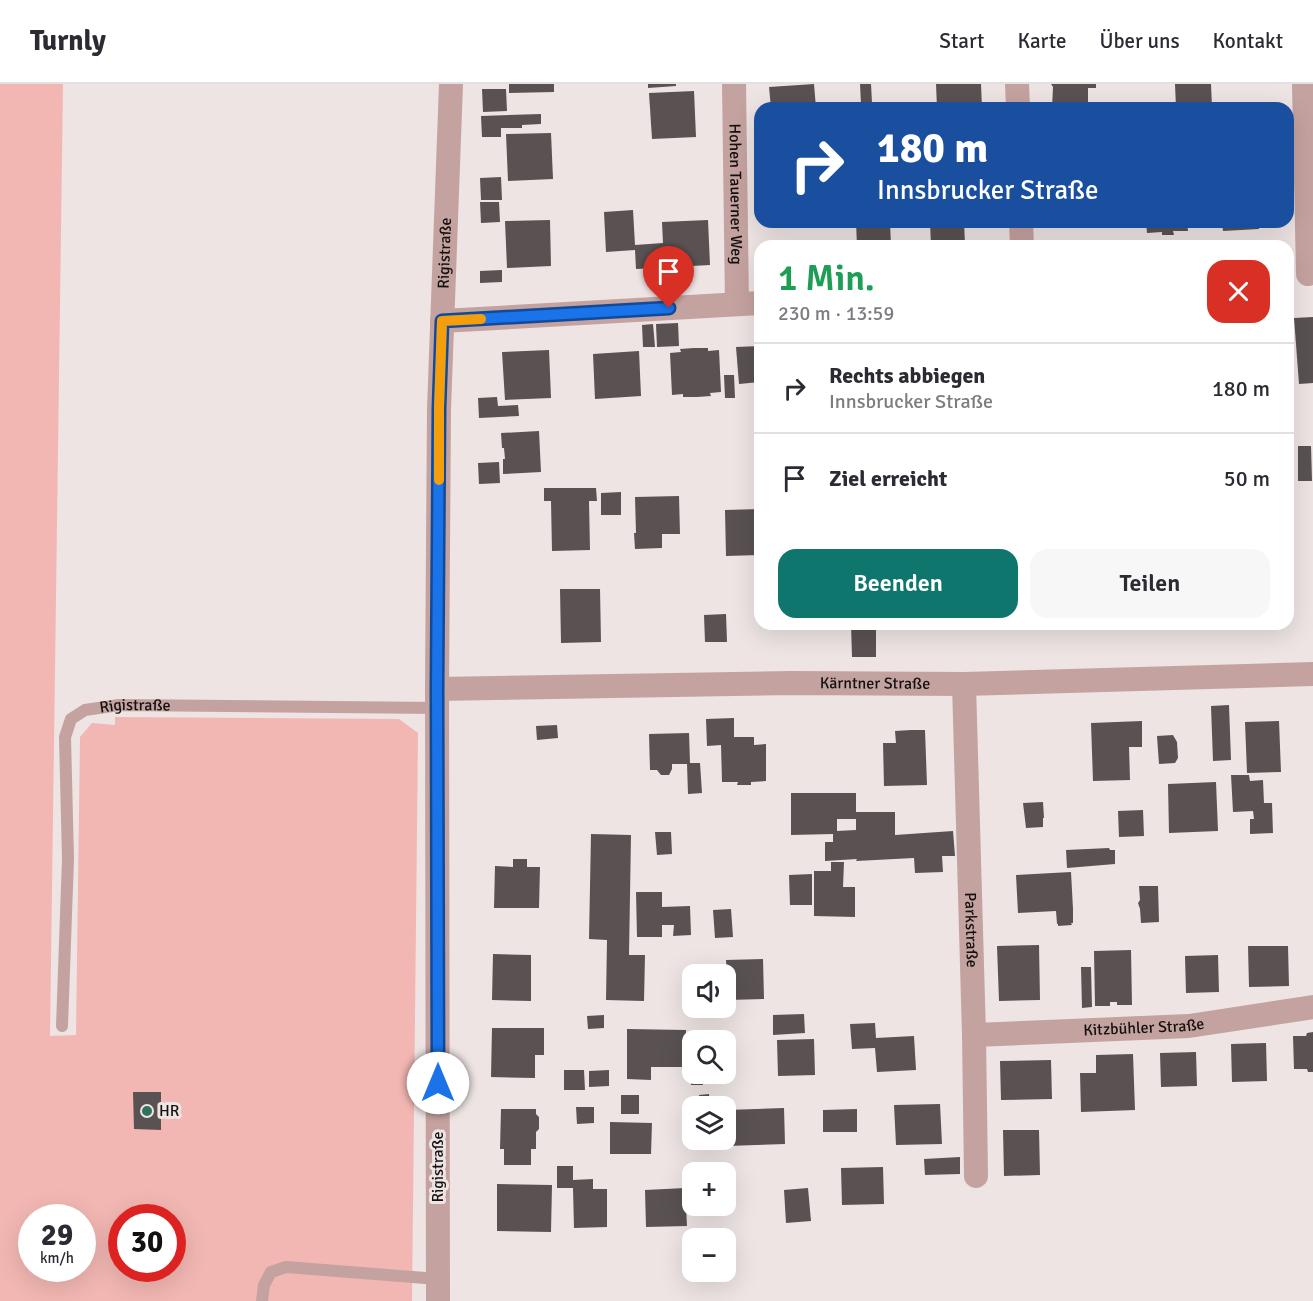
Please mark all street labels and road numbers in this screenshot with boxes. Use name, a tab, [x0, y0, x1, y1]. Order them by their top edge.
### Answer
street label: Hohen Tauerner Weg	[725, 123, 746, 265]
street label: Rigistraße	[433, 217, 456, 289]
street label: Kärntner Straße	[820, 673, 930, 694]
street label: Rigistraße	[98, 695, 171, 718]
street label: Parkstraße	[960, 892, 982, 968]
street label: Kitzbühler Straße	[1083, 1014, 1206, 1040]
street label: Rigistraße	[428, 1131, 448, 1203]

